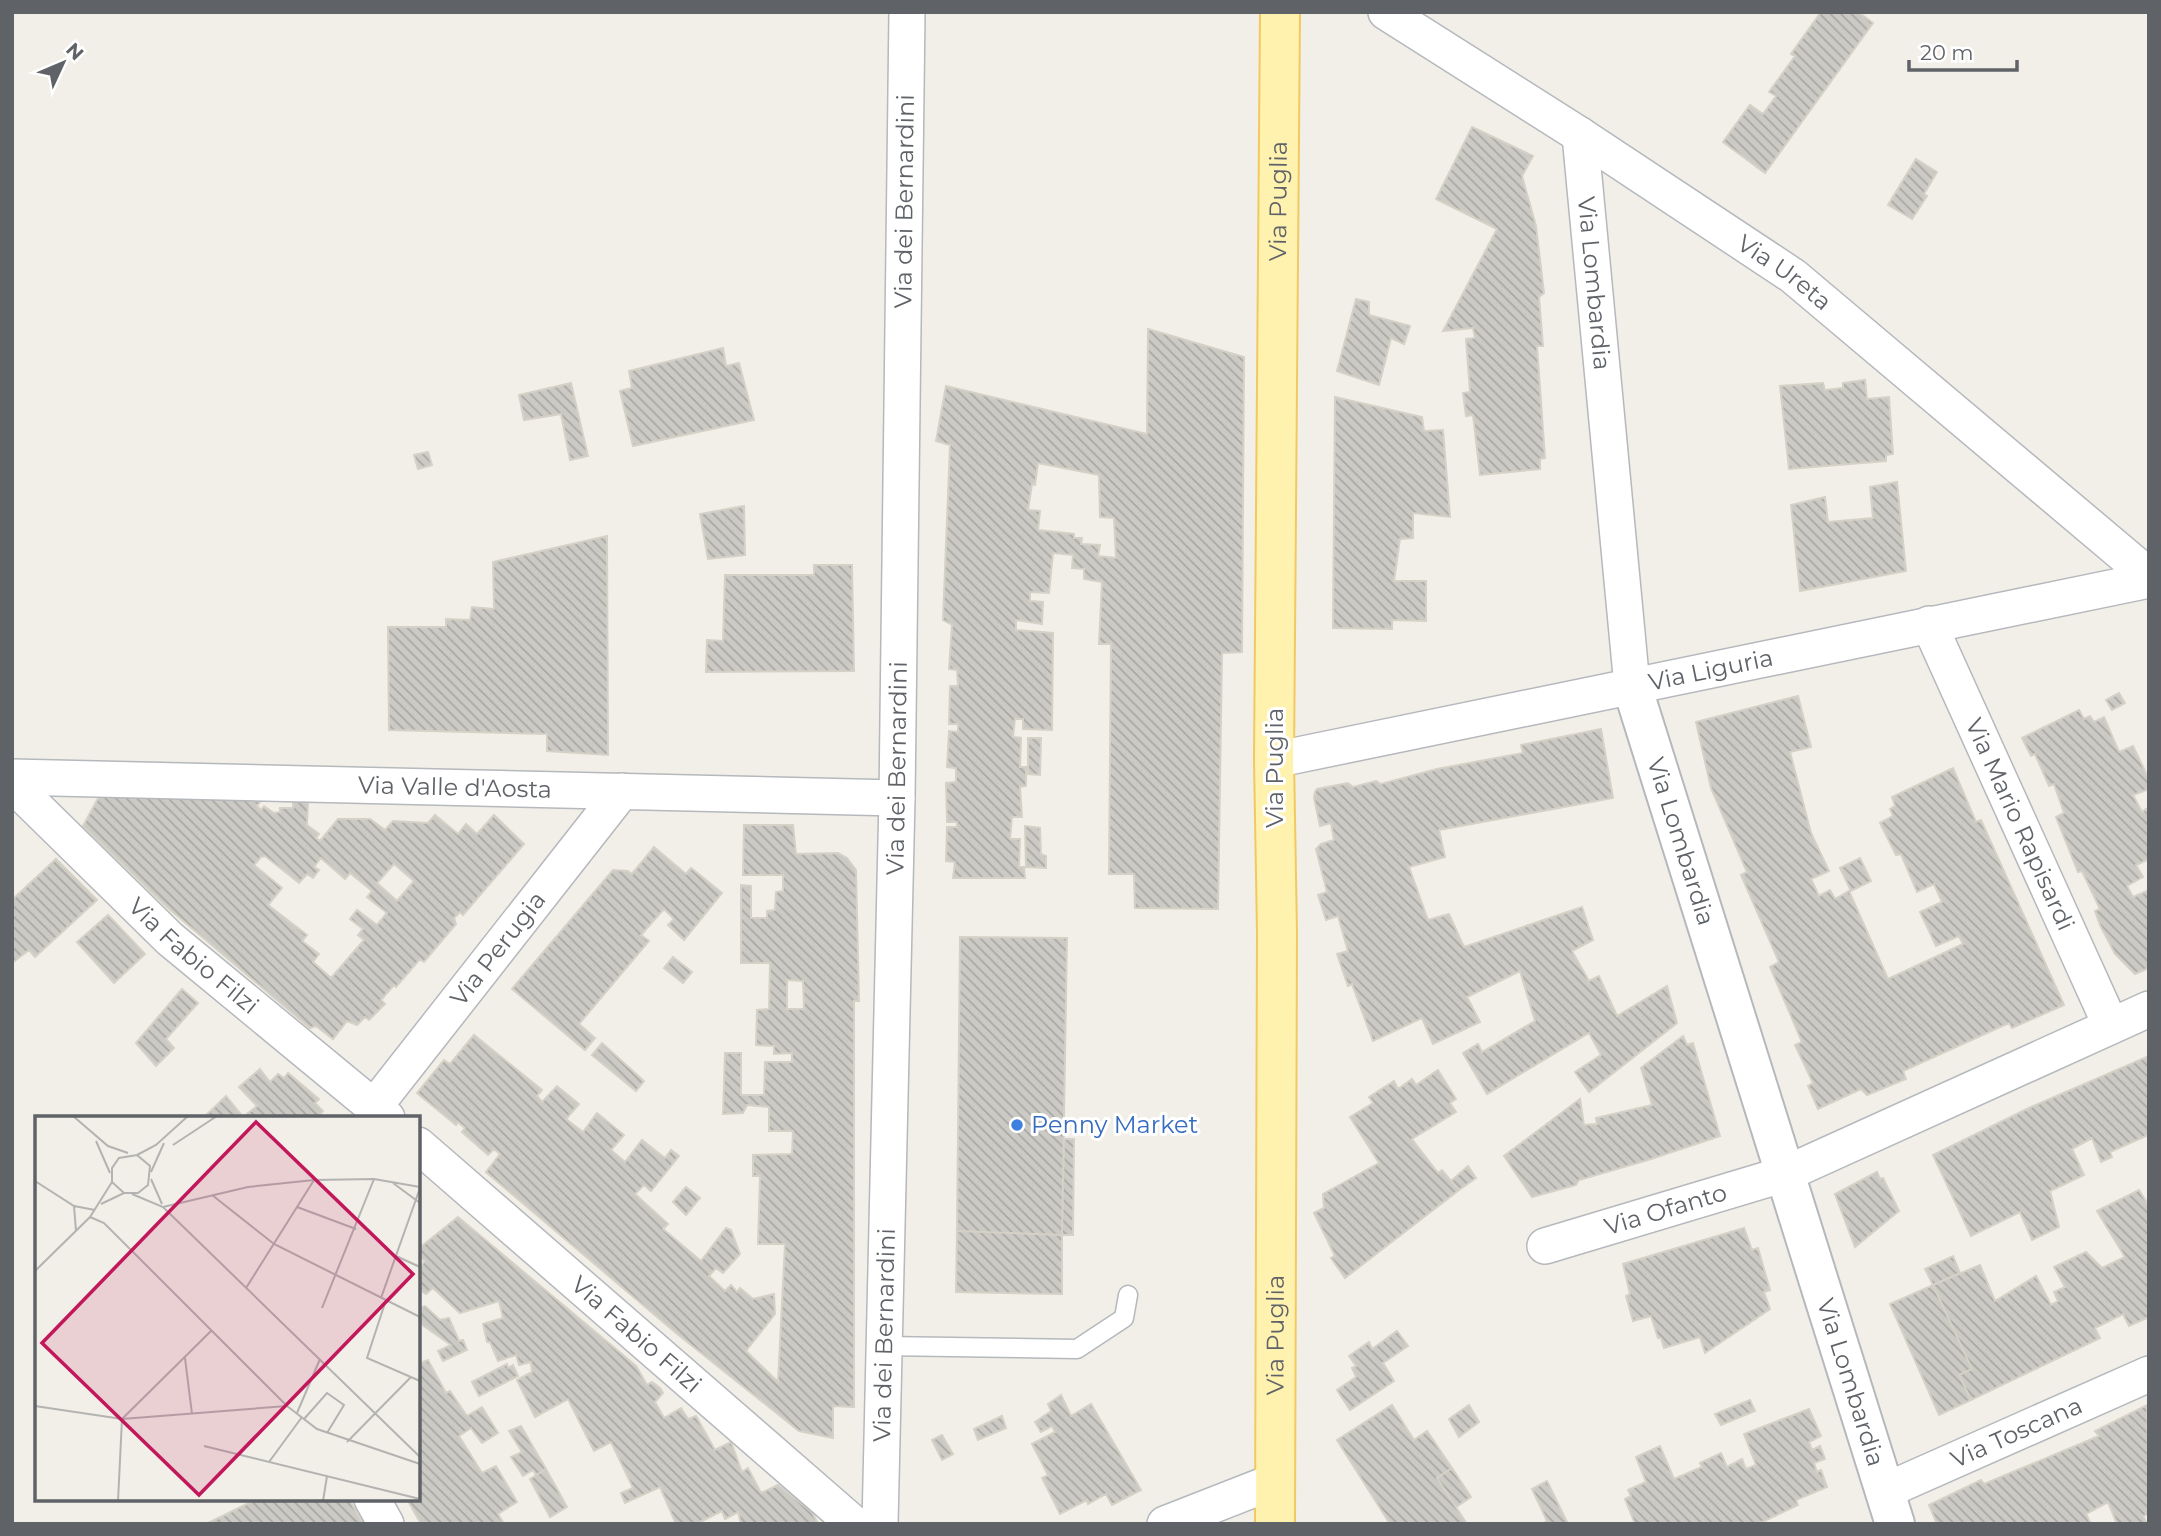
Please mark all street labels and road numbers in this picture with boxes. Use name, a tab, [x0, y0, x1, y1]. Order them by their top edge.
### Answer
street label: Via dei Bernardini	[888, 94, 920, 308]
street label: Via Puglia	[1263, 141, 1293, 261]
street label: Via Lombardia	[1572, 195, 1617, 371]
street label: Via Ureta	[1732, 228, 1838, 316]
street label: Via Liguria	[1646, 643, 1776, 697]
street label: Via dei Bernardini	[880, 661, 913, 876]
street label: Via Puglia	[1260, 708, 1289, 828]
street label: Via Mario Rapisardi	[1960, 714, 2081, 935]
street label: Via Lombardia	[1641, 754, 1721, 929]
street label: Via Valle d'Aosta	[358, 770, 552, 804]
street label: Via Perugia	[444, 886, 552, 1012]
street label: Via Fabio Filzi	[122, 891, 265, 1020]
street label: Via Ofanto	[1601, 1177, 1730, 1241]
street label: Via dei Bernardini	[867, 1228, 901, 1442]
street label: Via Fabio Filzi	[565, 1270, 708, 1399]
street label: Via Puglia	[1260, 1275, 1290, 1395]
street label: Via Lombardia	[1811, 1295, 1891, 1470]
street label: Via Toscana	[1946, 1390, 2087, 1474]

